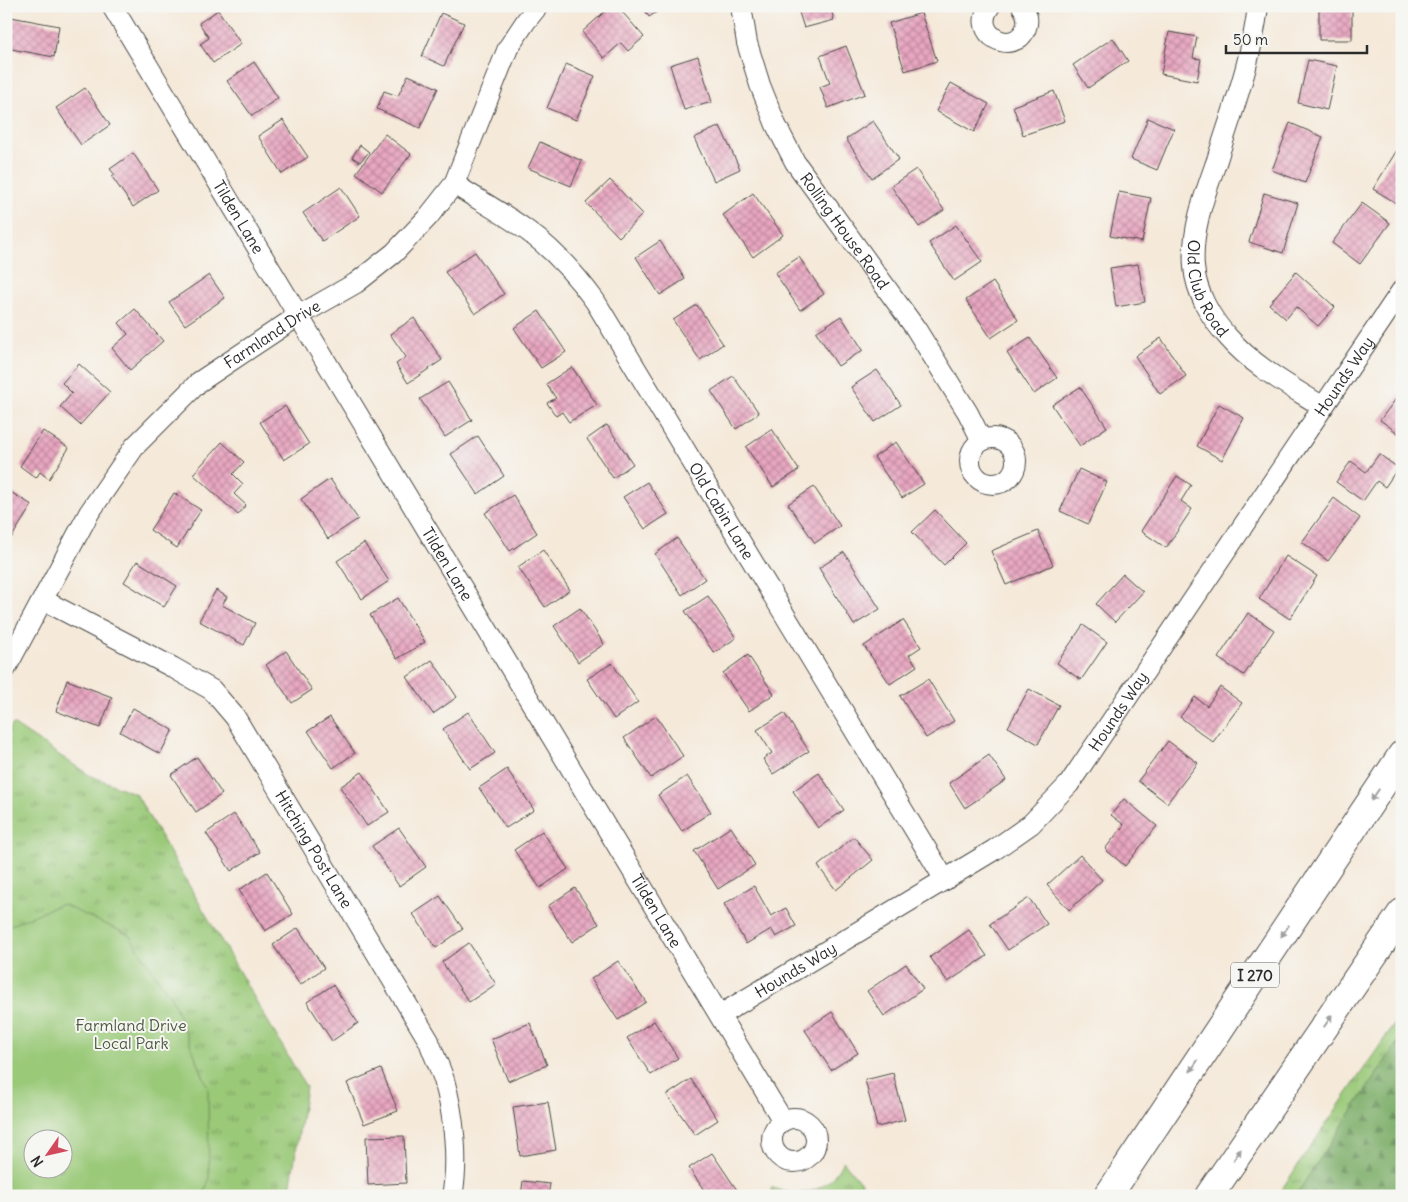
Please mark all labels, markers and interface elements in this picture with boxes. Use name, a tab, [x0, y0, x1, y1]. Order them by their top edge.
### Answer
scale bar	[1226, 22, 1367, 54]
text: 50 m	[1233, 30, 1268, 49]
street label: Rolling House Road	[796, 169, 894, 293]
street label: Tilden Lane	[209, 176, 269, 257]
street label: Old Club Road	[1184, 239, 1233, 341]
street label: Farmland Drive	[220, 295, 324, 373]
street label: Hounds Way	[1310, 333, 1378, 420]
street label: Old Cabin Lane	[685, 459, 759, 563]
street label: Tilden Lane	[418, 523, 477, 604]
street label: Hounds Way	[1084, 668, 1152, 755]
street label: Hitching Post Lane	[271, 787, 357, 912]
one-way arrow	[1370, 789, 1380, 802]
street label: Tilden Lane	[627, 870, 686, 951]
one-way arrow	[1280, 924, 1289, 937]
street label: Hounds Way	[751, 937, 840, 1002]
road number: I 270	[1231, 962, 1279, 988]
one-way arrow	[1323, 1014, 1333, 1028]
park label: Farmland Drive Local Park	[75, 1015, 187, 1053]
one-way arrow	[1190, 1059, 1199, 1073]
north arrow	[22, 1130, 72, 1180]
one-way arrow	[1232, 1149, 1242, 1162]
text: N	[27, 1152, 47, 1170]

